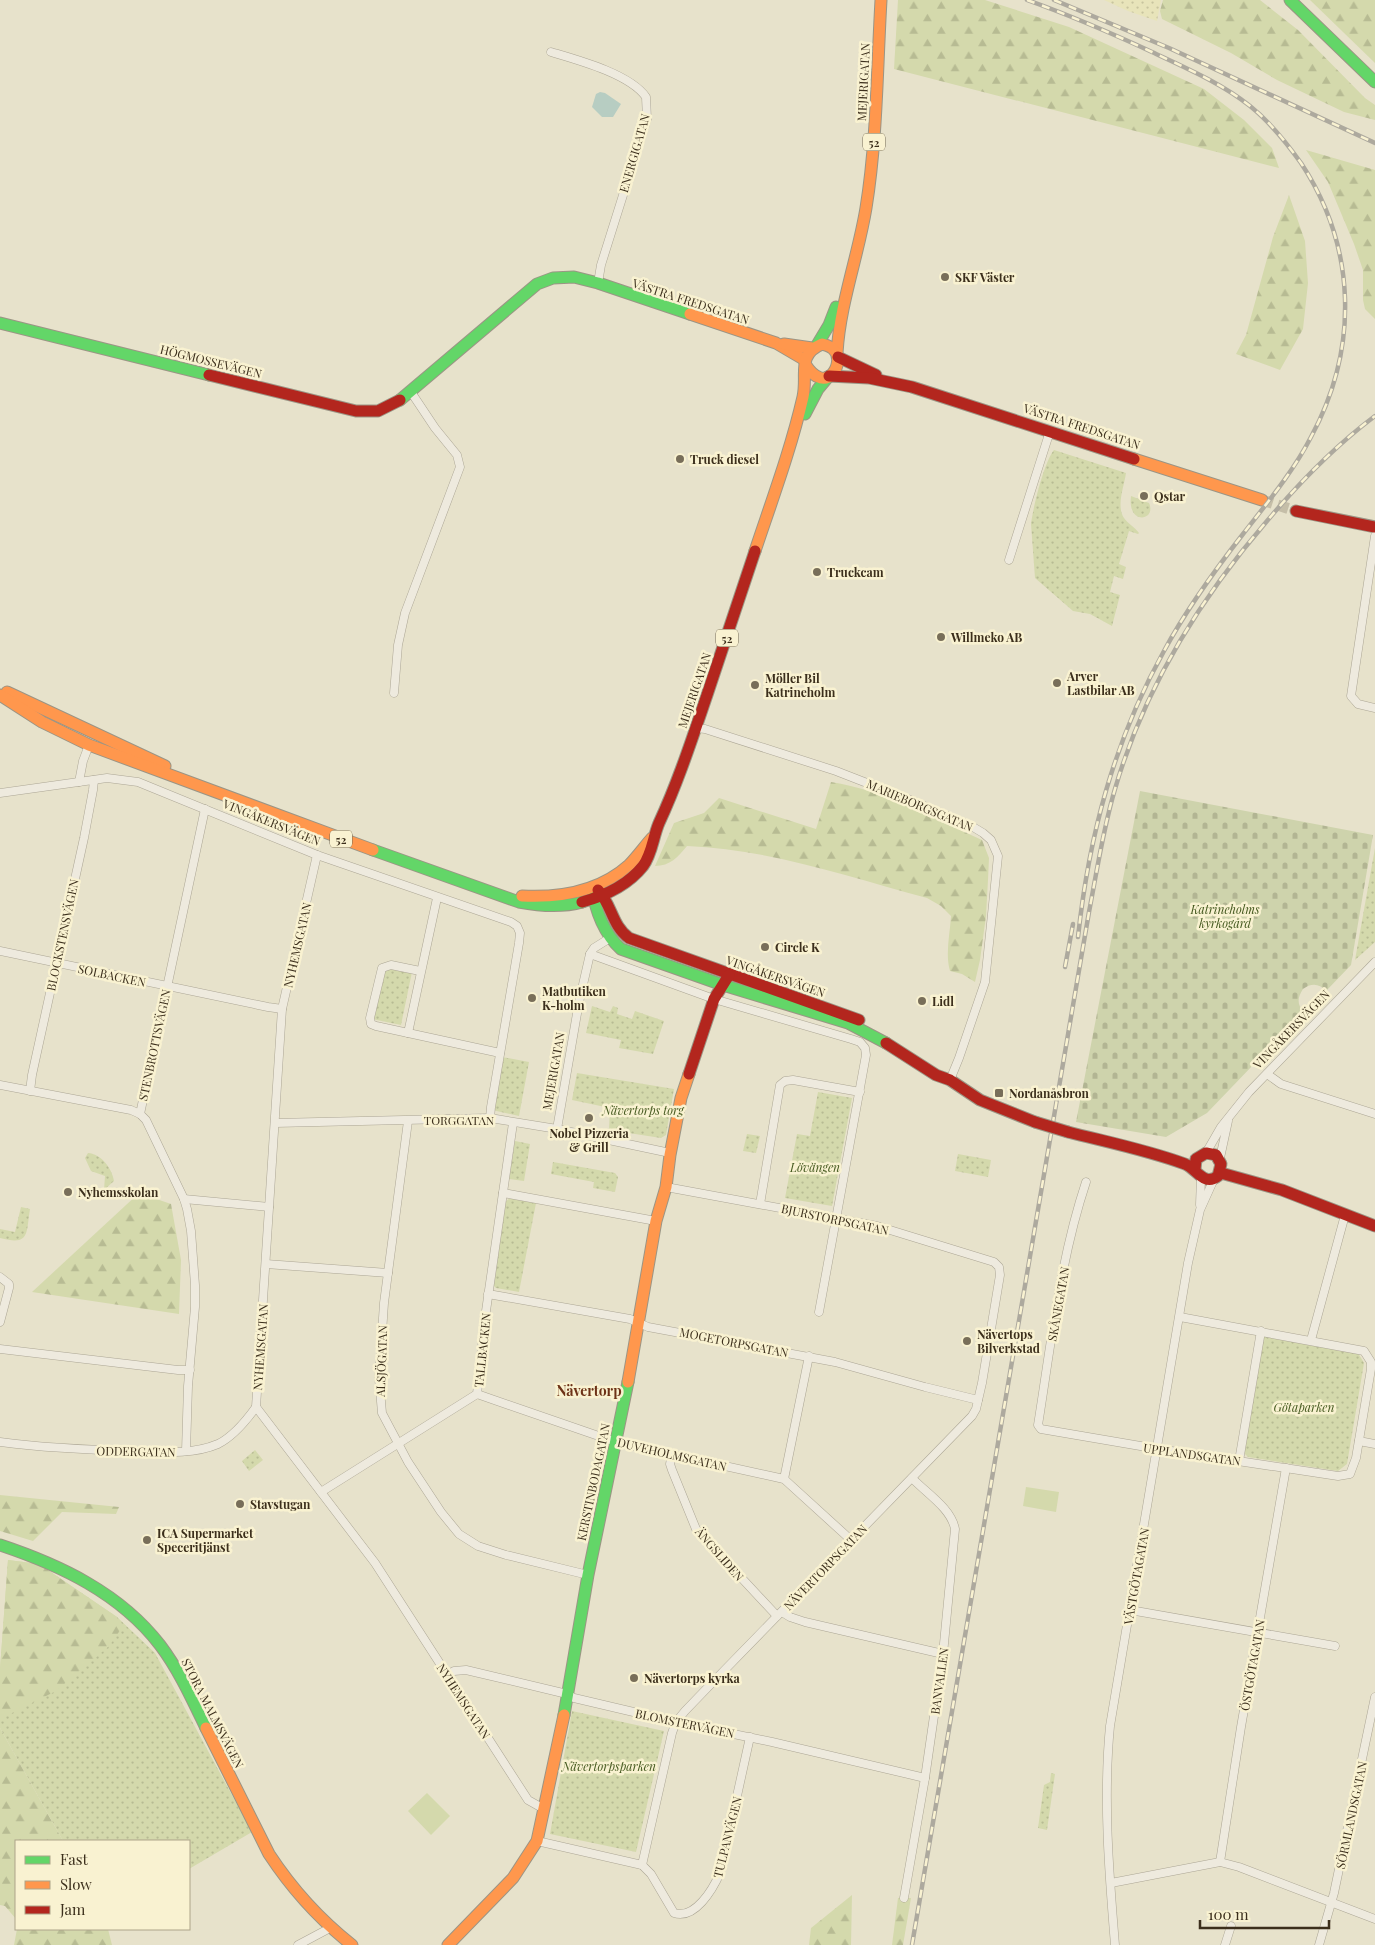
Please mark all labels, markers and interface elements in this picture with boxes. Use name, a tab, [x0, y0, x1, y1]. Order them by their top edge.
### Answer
street label: MEJERIGATAN	[853, 42, 873, 122]
street label: ENERGIGATAN	[615, 111, 653, 194]
road number: 52	[863, 134, 885, 150]
place label: SKF Väster	[955, 269, 1015, 285]
marker: SKF Väster	[939, 271, 951, 283]
street label: VÄSTRA FREDSGATAN	[630, 274, 752, 328]
street label: HÖGMOSSEVÄGEN	[158, 341, 264, 382]
street label: VÄSTRA FREDSGATAN	[1021, 399, 1143, 453]
place label: Truck diesel	[690, 451, 759, 467]
marker: Truck diesel	[674, 453, 686, 465]
place label: Qstar	[1154, 488, 1185, 504]
marker: Qstar	[1138, 490, 1150, 502]
place label: Truckcam	[827, 564, 884, 580]
marker: Truckcam	[811, 566, 823, 578]
place label: Willmeko AB	[950, 629, 1022, 645]
road number: 52	[716, 630, 738, 646]
marker: Willmeko AB	[935, 631, 947, 643]
street label: MEJERIGATAN	[674, 650, 715, 730]
place label: Arver Lastbilar AB	[1066, 668, 1135, 698]
place label: Möller Bil Katrineholm	[765, 670, 835, 700]
marker: Arver Lastbilar AB	[1051, 677, 1063, 689]
marker: Möller Bil Katrineholm	[749, 679, 761, 691]
street label: MARIEBORGSGATAN	[864, 775, 976, 835]
street label: VINGÅKERSVÄGEN	[220, 795, 324, 849]
road number: 52	[330, 831, 352, 848]
street label: BLOCKSTENSVÄGEN	[42, 877, 82, 992]
street label: NYHEMSGATAN	[279, 900, 315, 989]
park label: Katrineholms kyrkogård	[1190, 901, 1260, 931]
place label: Circle K	[775, 939, 820, 955]
marker: Circle K	[759, 941, 771, 953]
street label: VINGÅKERSVÄGEN	[723, 951, 828, 1001]
street label: SOLBACKEN	[77, 960, 148, 990]
place label: Matbutiken K-holm	[542, 983, 607, 1013]
street label: VINGÅKERSVÄGEN	[1249, 986, 1333, 1073]
street label: STENBROTTSVÄGEN	[134, 987, 174, 1102]
marker: Matbutiken K-holm	[526, 992, 538, 1004]
place label: Lidl	[932, 993, 954, 1009]
marker: Lidl	[916, 995, 928, 1007]
street label: MEJERIGATAN	[538, 1030, 568, 1111]
place label: Nordanåsbron	[1009, 1085, 1089, 1101]
marker: Nordanåsbron	[993, 1087, 1005, 1099]
park label: Nävertorps torg	[601, 1102, 685, 1118]
street label: TORGGATAN	[424, 1112, 495, 1128]
marker: Nobel Pizzeria & Grill	[583, 1112, 595, 1124]
place label: Nobel Pizzeria & Grill	[549, 1125, 629, 1155]
park label: Lövängen	[789, 1159, 840, 1175]
place label: Nyhemsskolan	[78, 1184, 159, 1200]
marker: Nyhemsskolan	[62, 1186, 74, 1198]
street label: BJURSTORPSGATAN	[780, 1200, 891, 1238]
street label: SKÅNEGATAN	[1044, 1265, 1073, 1343]
street label: NYHEMSGATAN	[249, 1303, 271, 1391]
street label: TALLBACKEN	[470, 1311, 494, 1388]
street label: ALSJÖGATAN	[372, 1324, 390, 1398]
street label: MOGETORPSGATAN	[678, 1324, 790, 1361]
place label: Nävertops Bilverkstad	[977, 1326, 1040, 1356]
marker: Nävertops Bilverkstad	[961, 1335, 973, 1347]
district label: Nävertorp	[556, 1381, 622, 1400]
park label: Götaparken	[1274, 1399, 1334, 1415]
street label: KERSTINBODAGATAN	[573, 1421, 613, 1542]
street label: DUVEHOLMSGATAN	[616, 1434, 729, 1474]
street label: UPPLANDSGATAN	[1142, 1439, 1242, 1469]
street label: ODDERGATAN	[96, 1442, 176, 1460]
place label: Stavstugan	[250, 1496, 311, 1512]
marker: Stavstugan	[234, 1498, 246, 1510]
street label: NÄVERTORPSGATAN	[780, 1520, 871, 1613]
street label: ÄNGSLIDEN	[692, 1523, 748, 1585]
place label: ICA Supermarket Speceritjänst	[157, 1525, 254, 1555]
street label: VÄSTGÖTAGATAN	[1119, 1526, 1152, 1627]
marker: ICA Supermarket Speceritjänst	[141, 1534, 153, 1546]
street label: ÖSTGÖTAGATAN	[1236, 1618, 1268, 1712]
street label: BANVALLEN	[926, 1646, 952, 1715]
street label: STORA MALMSVÄGEN	[178, 1655, 248, 1771]
street label: NYHEMSGATAN	[434, 1660, 495, 1742]
place label: Nävertorps kyrka	[644, 1670, 740, 1686]
marker: Nävertorps kyrka	[628, 1672, 640, 1684]
street label: BLOMSTERVÄGEN	[634, 1705, 737, 1741]
park label: Nävertorpsparken	[561, 1758, 656, 1774]
street label: SÖRMLANDSGATAN	[1332, 1759, 1370, 1870]
street label: TULPANVÄGEN	[709, 1794, 745, 1879]
legend	[15, 1840, 190, 1930]
text: Fast	[60, 1849, 89, 1869]
text: Slow	[60, 1874, 92, 1894]
scale bar	[1200, 1898, 1329, 1930]
text: Jam	[59, 1899, 86, 1919]
text: 100 m	[1208, 1904, 1249, 1924]

